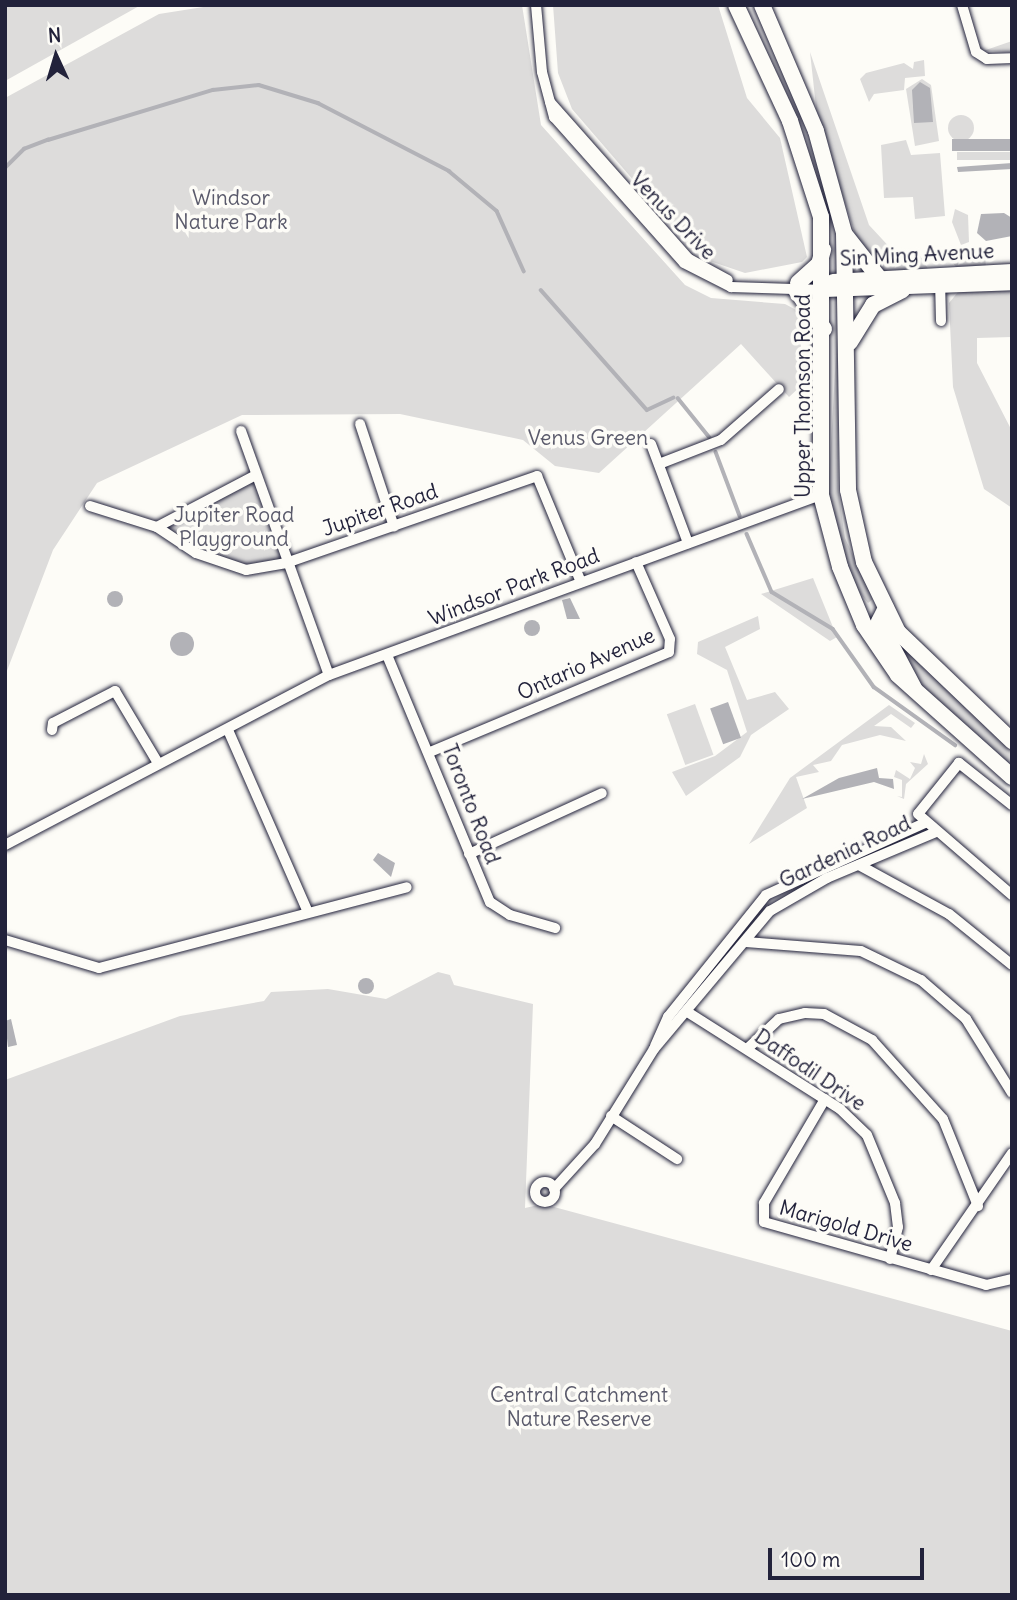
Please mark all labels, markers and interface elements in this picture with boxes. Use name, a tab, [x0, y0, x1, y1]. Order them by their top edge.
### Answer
north arrow	[21, 21, 91, 91]
text: N	[47, 23, 62, 47]
street label: Venus Drive	[625, 167, 721, 265]
park label: Windsor Nature Park	[174, 185, 288, 235]
street label: Sin Ming Avenue	[839, 238, 995, 272]
street label: Upper Thomson Road	[790, 294, 816, 498]
park label: Venus Green	[528, 425, 648, 451]
street label: Jupiter Road	[319, 478, 441, 542]
park label: Jupiter Road Playground	[174, 502, 294, 552]
street label: Windsor Park Road	[425, 543, 603, 631]
street label: Ontario Avenue	[513, 622, 659, 706]
street label: Toronto Road	[437, 740, 505, 868]
street label: Gardenia Road	[775, 811, 915, 893]
street label: Daffodil Drive	[750, 1024, 870, 1116]
street label: Marigold Drive	[776, 1195, 916, 1257]
park label: Central Catchment Nature Reserve	[490, 1382, 668, 1432]
scale bar	[772, 1534, 928, 1578]
text: 100 m	[781, 1546, 840, 1573]

